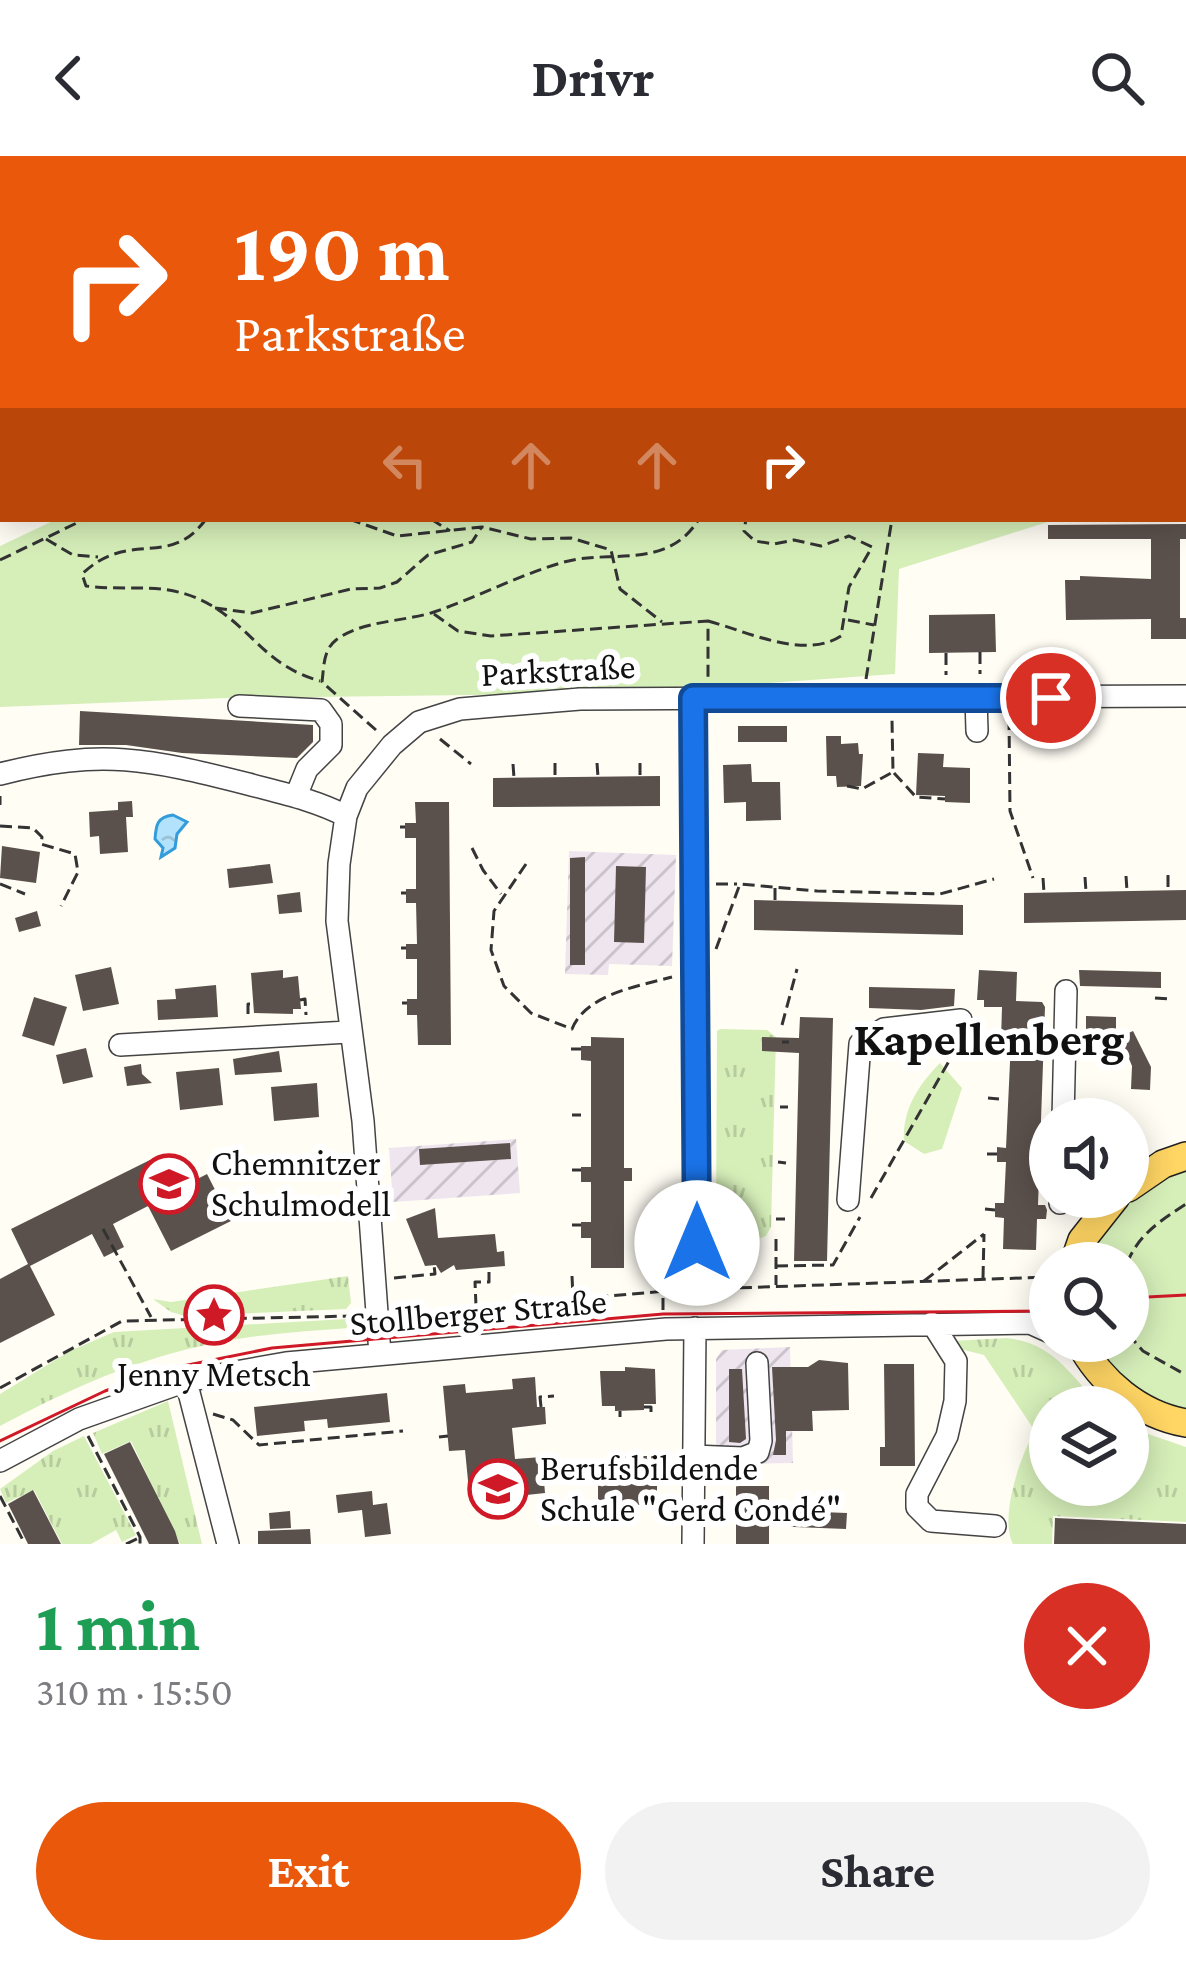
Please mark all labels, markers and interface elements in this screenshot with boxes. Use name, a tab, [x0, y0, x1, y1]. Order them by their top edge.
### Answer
icon: back	[36, 45, 102, 111]
icon: search	[1084, 45, 1150, 111]
text: Drivr	[532, 48, 654, 108]
icon: right	[36, 204, 192, 360]
text: 190 m	[234, 205, 450, 298]
text: Parkstraße	[234, 303, 466, 363]
icon: left	[372, 432, 438, 498]
icon: ahead	[498, 432, 564, 498]
icon: ahead	[624, 432, 690, 498]
icon: right	[750, 432, 816, 498]
street label: Parkstraße	[480, 646, 636, 694]
pin	[1000, 647, 1102, 749]
icon: arrive	[1018, 665, 1084, 731]
district label: Kapellenberg	[853, 1012, 1125, 1065]
map controls	[1029, 1098, 1149, 1506]
button: sound	[1029, 1098, 1149, 1218]
place label: Chemnitzer Schulmodell	[211, 1143, 391, 1224]
school or university icon: Chemnitzer Schulmodell	[138, 1153, 200, 1215]
position arrow	[634, 1180, 760, 1306]
button: search	[1029, 1242, 1149, 1362]
street label: Stollberger Straße	[348, 1281, 608, 1343]
place icon: Jenny Metsch	[183, 1284, 245, 1346]
place label: Jenny Metsch	[114, 1354, 311, 1394]
button: layers	[1029, 1386, 1149, 1506]
place label: Berufsbildende Schule "Gerd Condé"	[540, 1448, 841, 1529]
school or university icon: Berufsbildende Schule "Gerd Condé"	[467, 1458, 529, 1520]
button: close	[1024, 1583, 1150, 1709]
text: 1 min	[36, 1585, 200, 1665]
text: 310 m · 15:50	[36, 1670, 233, 1713]
button: Exit	[36, 1802, 581, 1940]
button: Share	[605, 1802, 1150, 1940]

